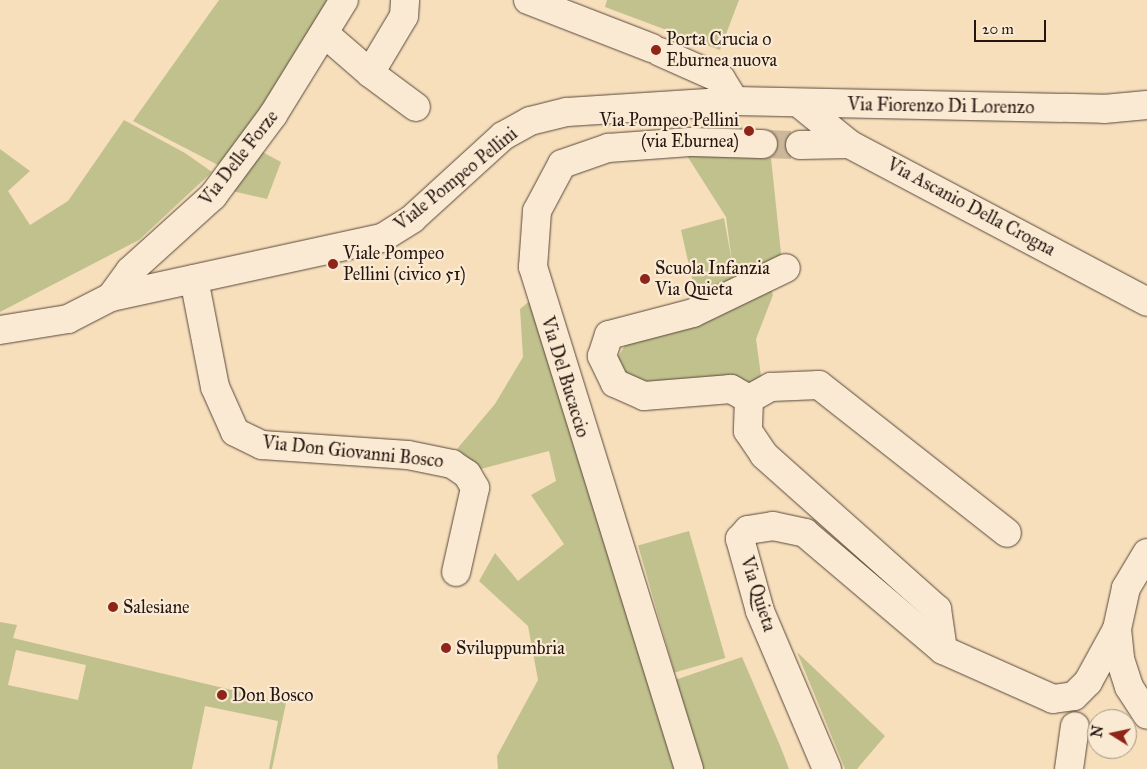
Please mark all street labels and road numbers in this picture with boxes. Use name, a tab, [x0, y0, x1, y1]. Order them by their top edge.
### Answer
street label: Via Fiorenzo Di Lorenzo	[847, 94, 1035, 118]
street label: Via Delle Forze	[195, 106, 283, 210]
street label: Viale Pompeo Pellini	[390, 123, 522, 235]
street label: Via Ascanio Della Crogna	[883, 154, 1059, 260]
street label: Via Del Bucaccio	[536, 314, 594, 440]
street label: Via Don Giovanni Bosco	[261, 432, 445, 472]
street label: Via Quieta	[736, 554, 780, 634]

